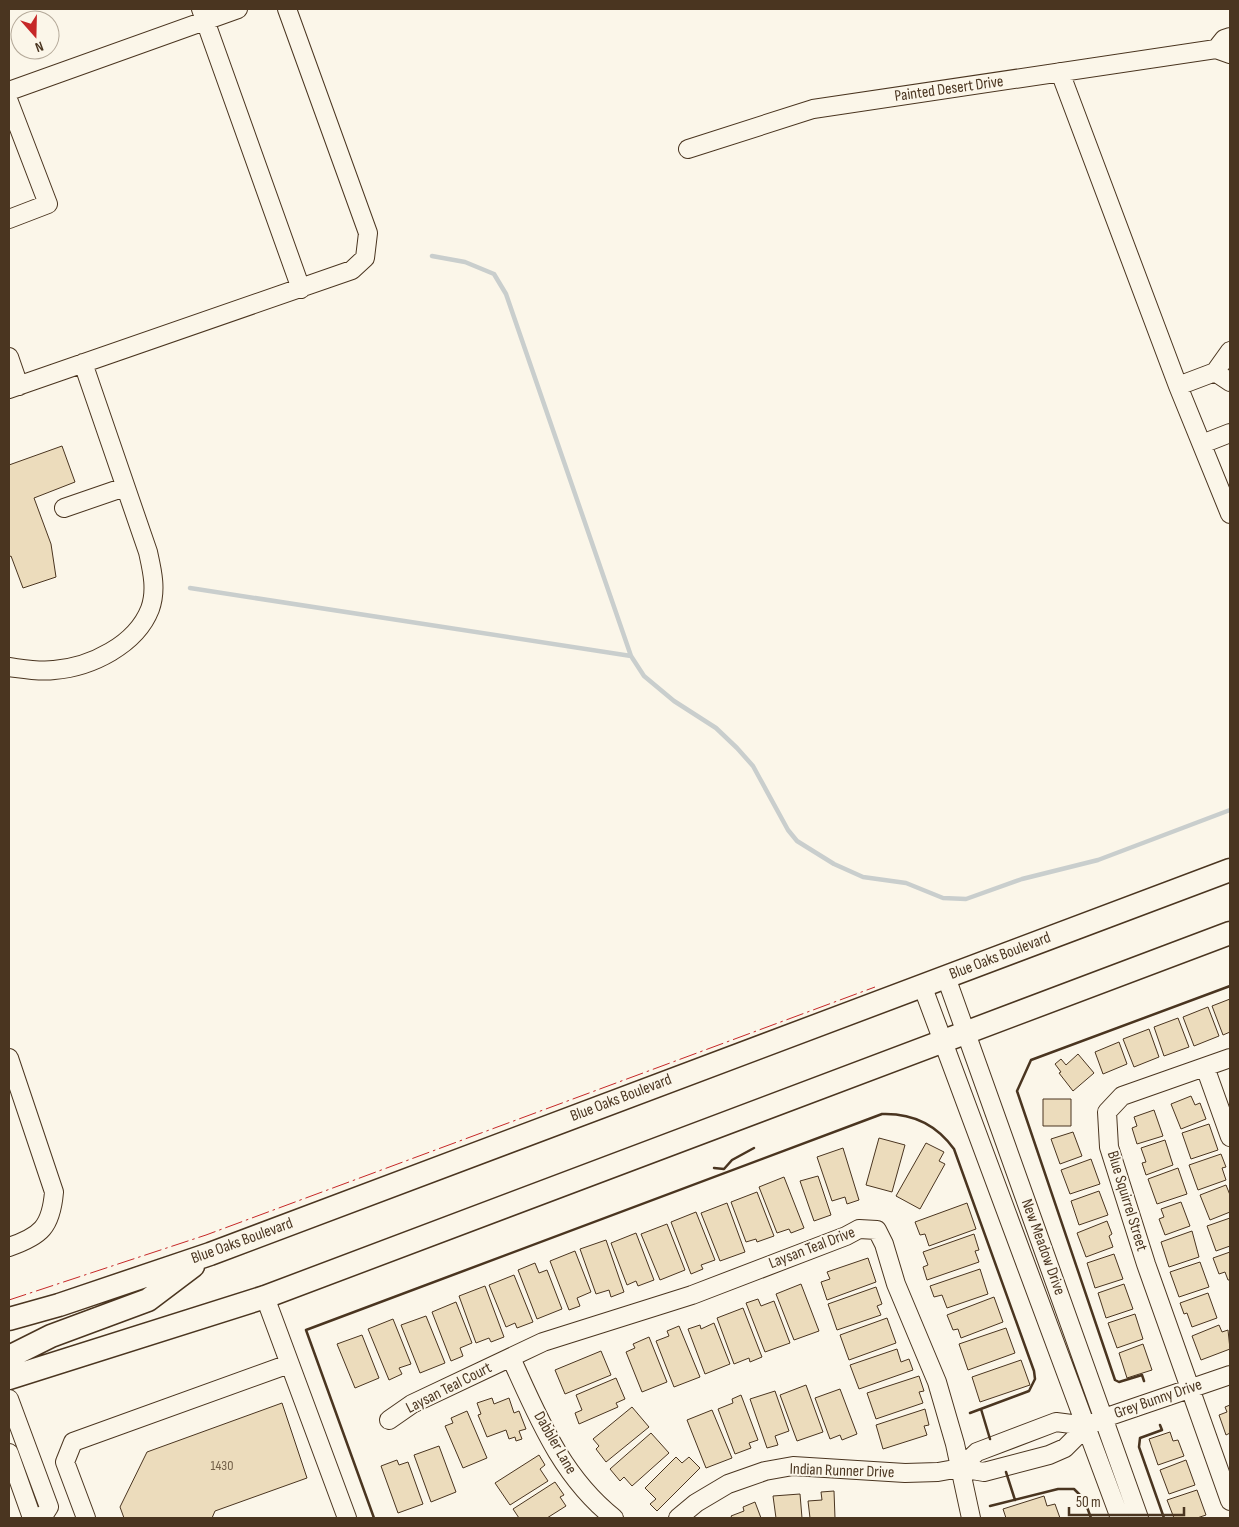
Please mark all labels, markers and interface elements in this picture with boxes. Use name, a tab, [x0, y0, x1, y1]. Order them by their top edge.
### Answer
north arrow	[10, 10, 60, 60]
text: N	[33, 37, 46, 56]
street label: Painted Desert Drive	[893, 72, 1005, 106]
street label: Blue Oaks Boulevard	[947, 928, 1053, 984]
street label: Blue Oaks Boulevard	[568, 1070, 674, 1126]
street label: Blue Squirrel Street	[1103, 1149, 1151, 1253]
street label: New Meadow Drive	[1017, 1196, 1069, 1298]
street label: Blue Oaks Boulevard	[189, 1214, 295, 1268]
street label: Laysan Teal Drive	[766, 1223, 858, 1273]
street label: Laysan Teal Court	[403, 1358, 495, 1418]
street label: Grey Bunny Drive	[1112, 1375, 1204, 1423]
street label: Dabbler Lane	[529, 1408, 581, 1478]
house number: 1430	[211, 1457, 233, 1474]
street label: Indian Runner Drive	[789, 1460, 895, 1482]
scale bar	[1069, 1484, 1184, 1516]
text: 50 m	[1076, 1493, 1101, 1512]

